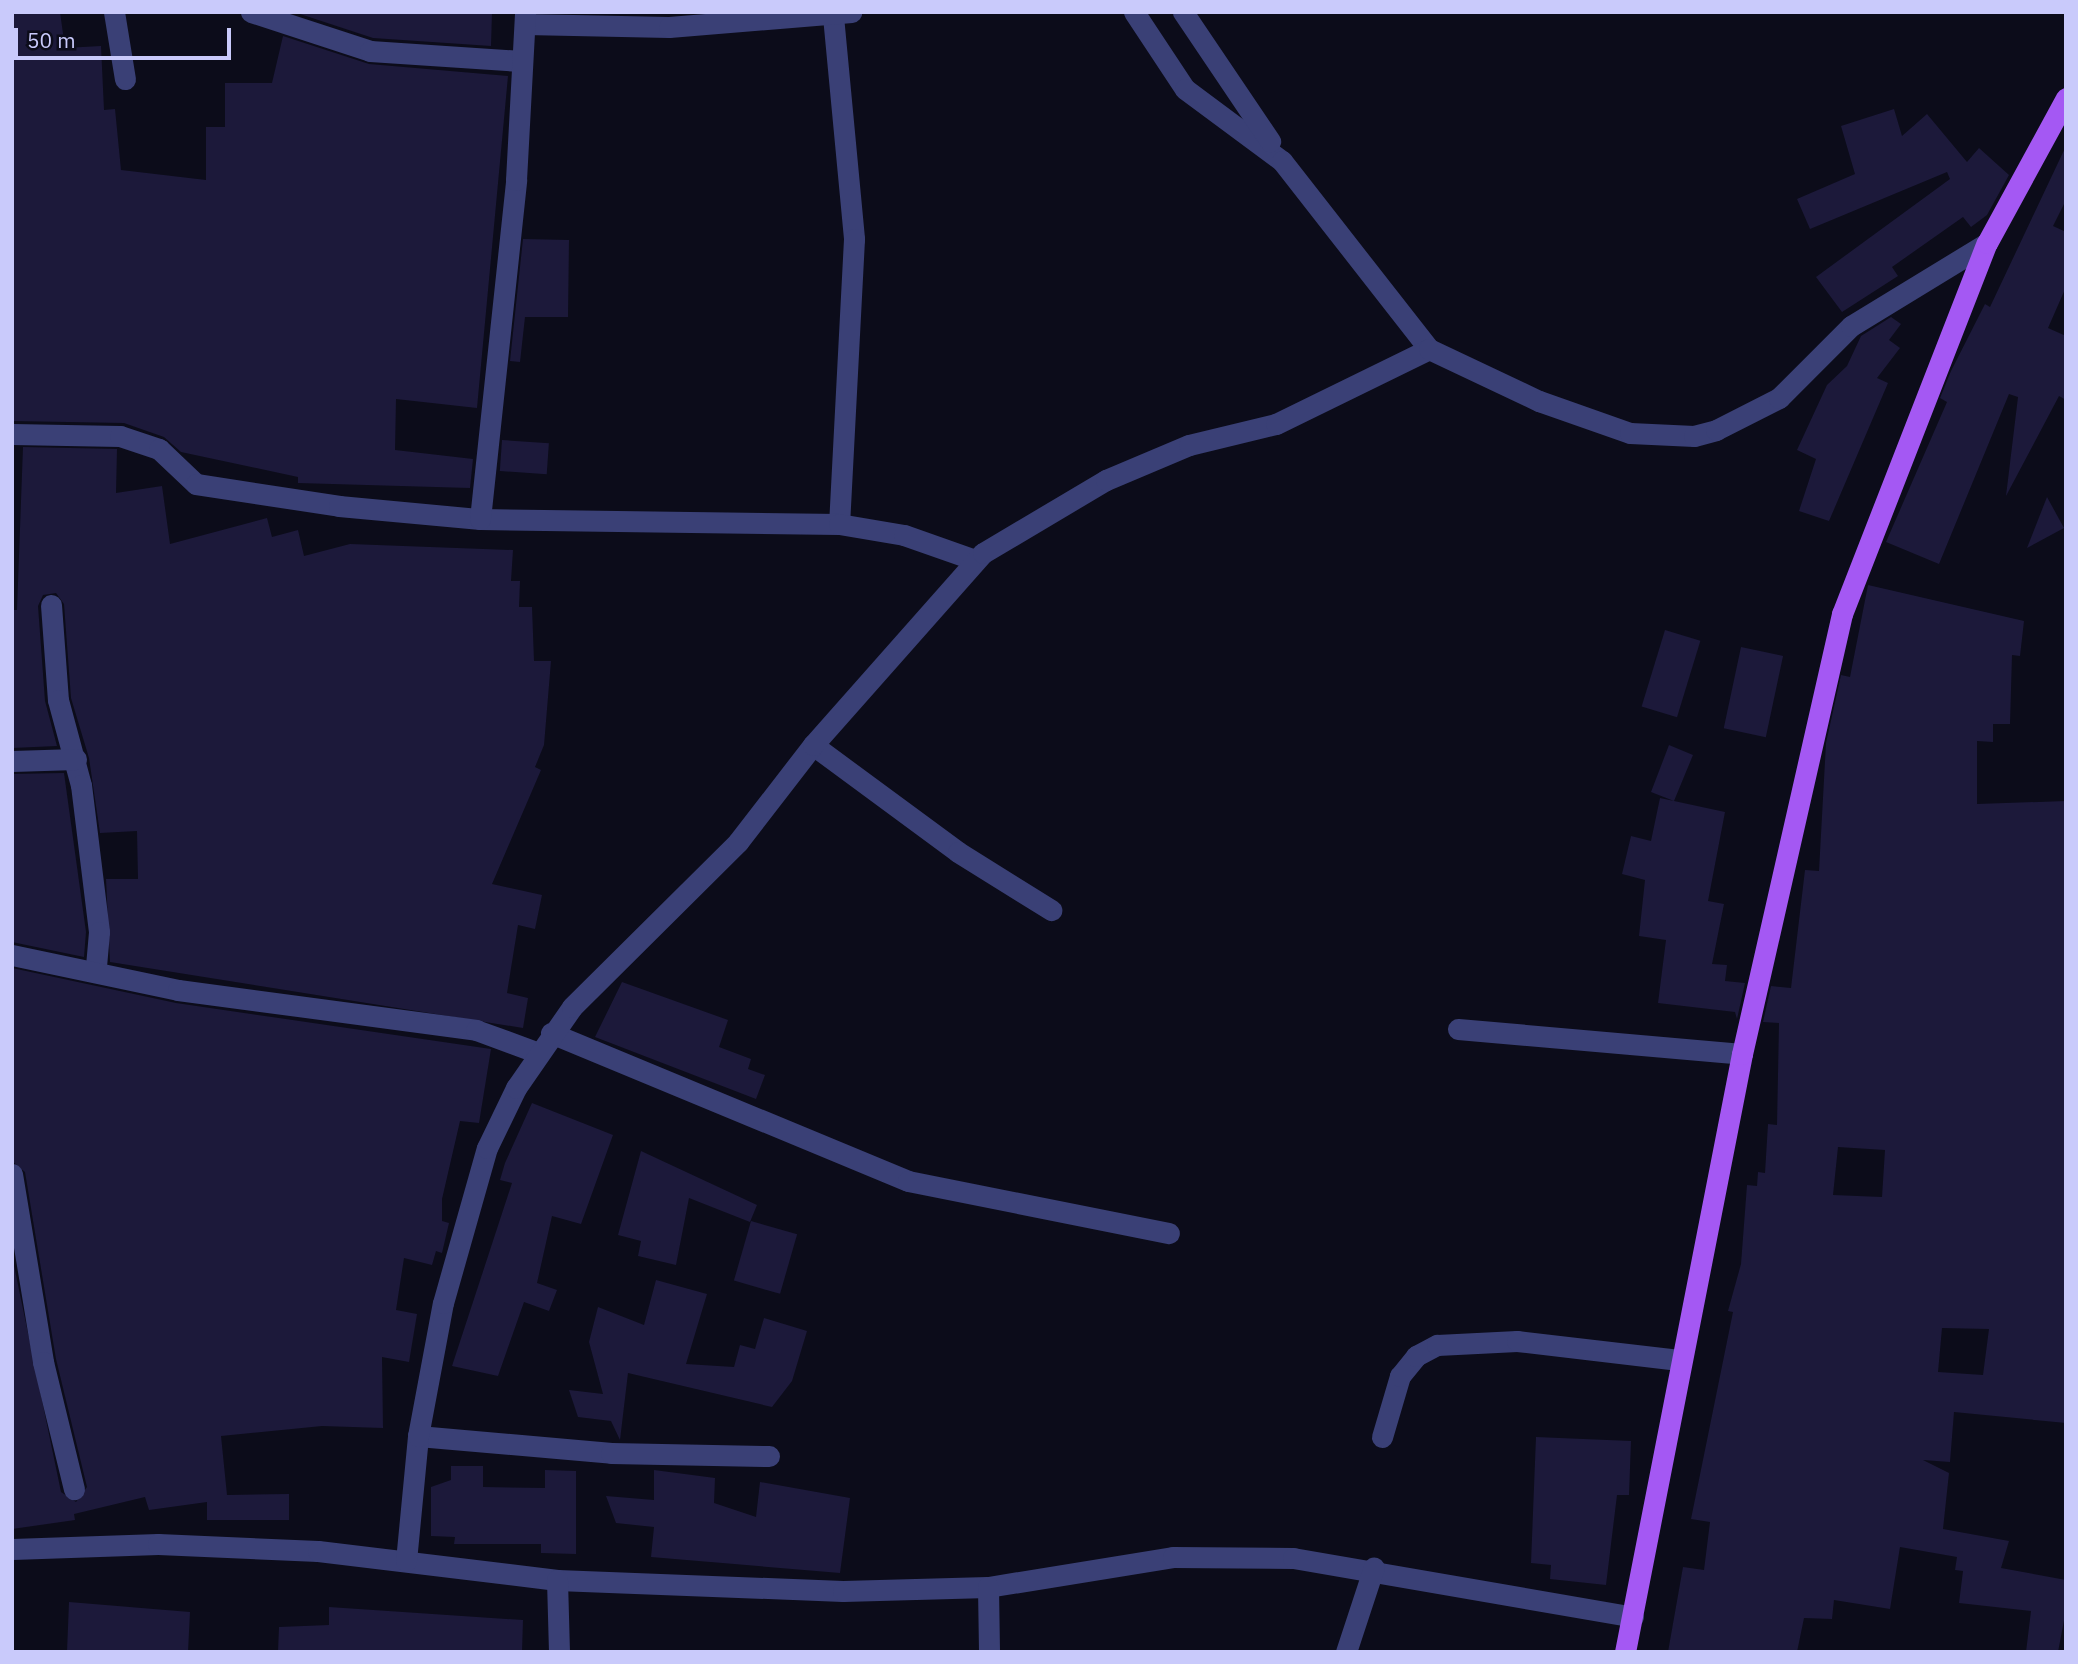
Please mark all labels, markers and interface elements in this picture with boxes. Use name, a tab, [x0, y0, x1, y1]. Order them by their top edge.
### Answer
scale bar	[18, 14, 234, 58]
text: 50 m	[27, 26, 76, 54]

